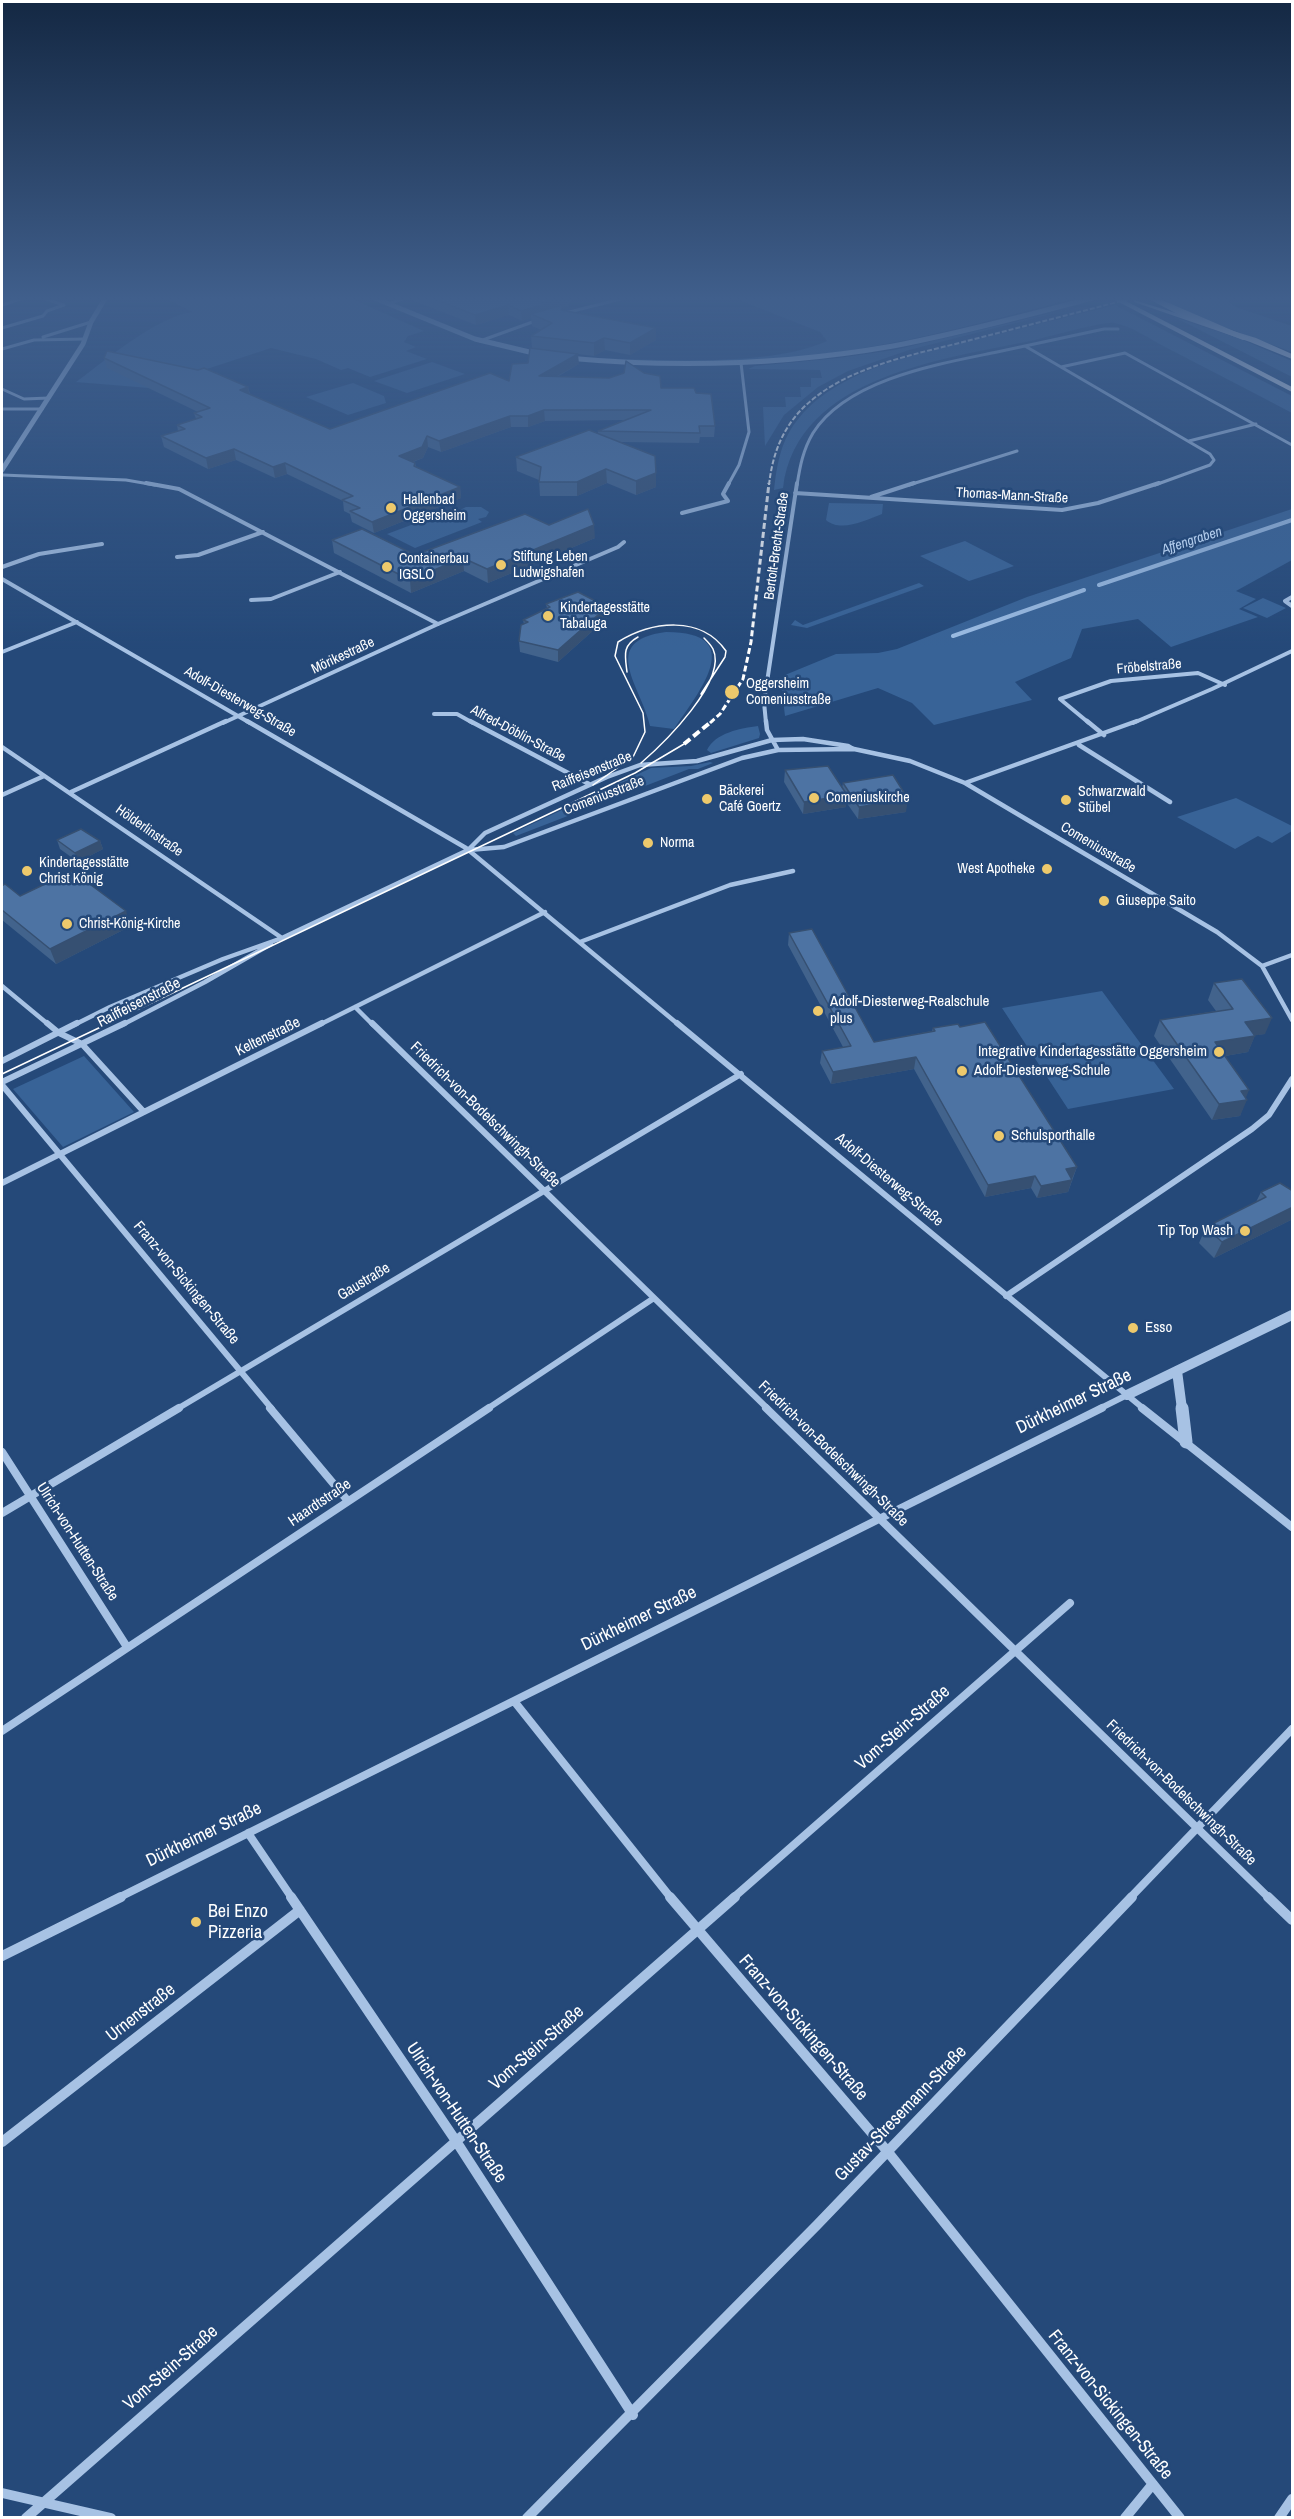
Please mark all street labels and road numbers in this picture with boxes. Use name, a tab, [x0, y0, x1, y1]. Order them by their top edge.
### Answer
street label: Thomas-Mann-Straße	[955, 485, 1069, 507]
street label: Bertolt-Brecht-Straße	[761, 491, 793, 601]
street label: Mörikestraße	[309, 634, 377, 678]
street label: Fröbelstraße	[1116, 656, 1182, 678]
street label: Adolf-Diesterweg-Straße	[181, 663, 299, 741]
street label: Alfred-Döblin-Straße	[468, 702, 568, 766]
street label: Raiffeisenstraße	[550, 748, 634, 796]
street label: Comeniusstraße	[561, 773, 647, 819]
street label: Hölderlinstraße	[112, 802, 186, 860]
street label: Comeniusstraße	[1057, 819, 1139, 877]
street label: Raiffeisenstraße	[94, 974, 184, 1032]
street label: Keltenstraße	[233, 1014, 303, 1060]
street label: Friedrich-von-Bodelschwingh-Straße	[406, 1038, 564, 1192]
street label: Adolf-Diesterweg-Straße	[831, 1130, 947, 1230]
street label: Franz-von-Sickingen-Straße	[129, 1218, 243, 1348]
street label: Gaustraße	[334, 1259, 394, 1305]
street label: Dürkheimer Straße	[1013, 1365, 1135, 1439]
street label: Friedrich-von-Bodelschwingh-Straße	[754, 1377, 912, 1531]
street label: Haardtstraße	[285, 1475, 355, 1531]
street label: Ulrich-von-Hutten-Straße	[32, 1479, 122, 1605]
street label: Dürkheimer Straße	[578, 1582, 700, 1656]
street label: Vom-Stein-Straße	[851, 1681, 955, 1775]
street label: Friedrich-von-Bodelschwingh-Straße	[1102, 1716, 1260, 1870]
street label: Dürkheimer Straße	[143, 1798, 265, 1872]
street label: Franz-von-Sickingen-Straße	[734, 1951, 872, 2105]
street label: Urnenstraße	[102, 1979, 180, 2047]
street label: Vom-Stein-Straße	[485, 2001, 589, 2095]
street label: Ulrich-von-Hutten-Straße	[401, 2039, 511, 2187]
street label: Gustav-Stresemann-Straße	[831, 2042, 971, 2186]
street label: Vom-Stein-Straße	[119, 2321, 223, 2415]
street label: Franz-von-Sickingen-Straße	[1043, 2326, 1177, 2484]

